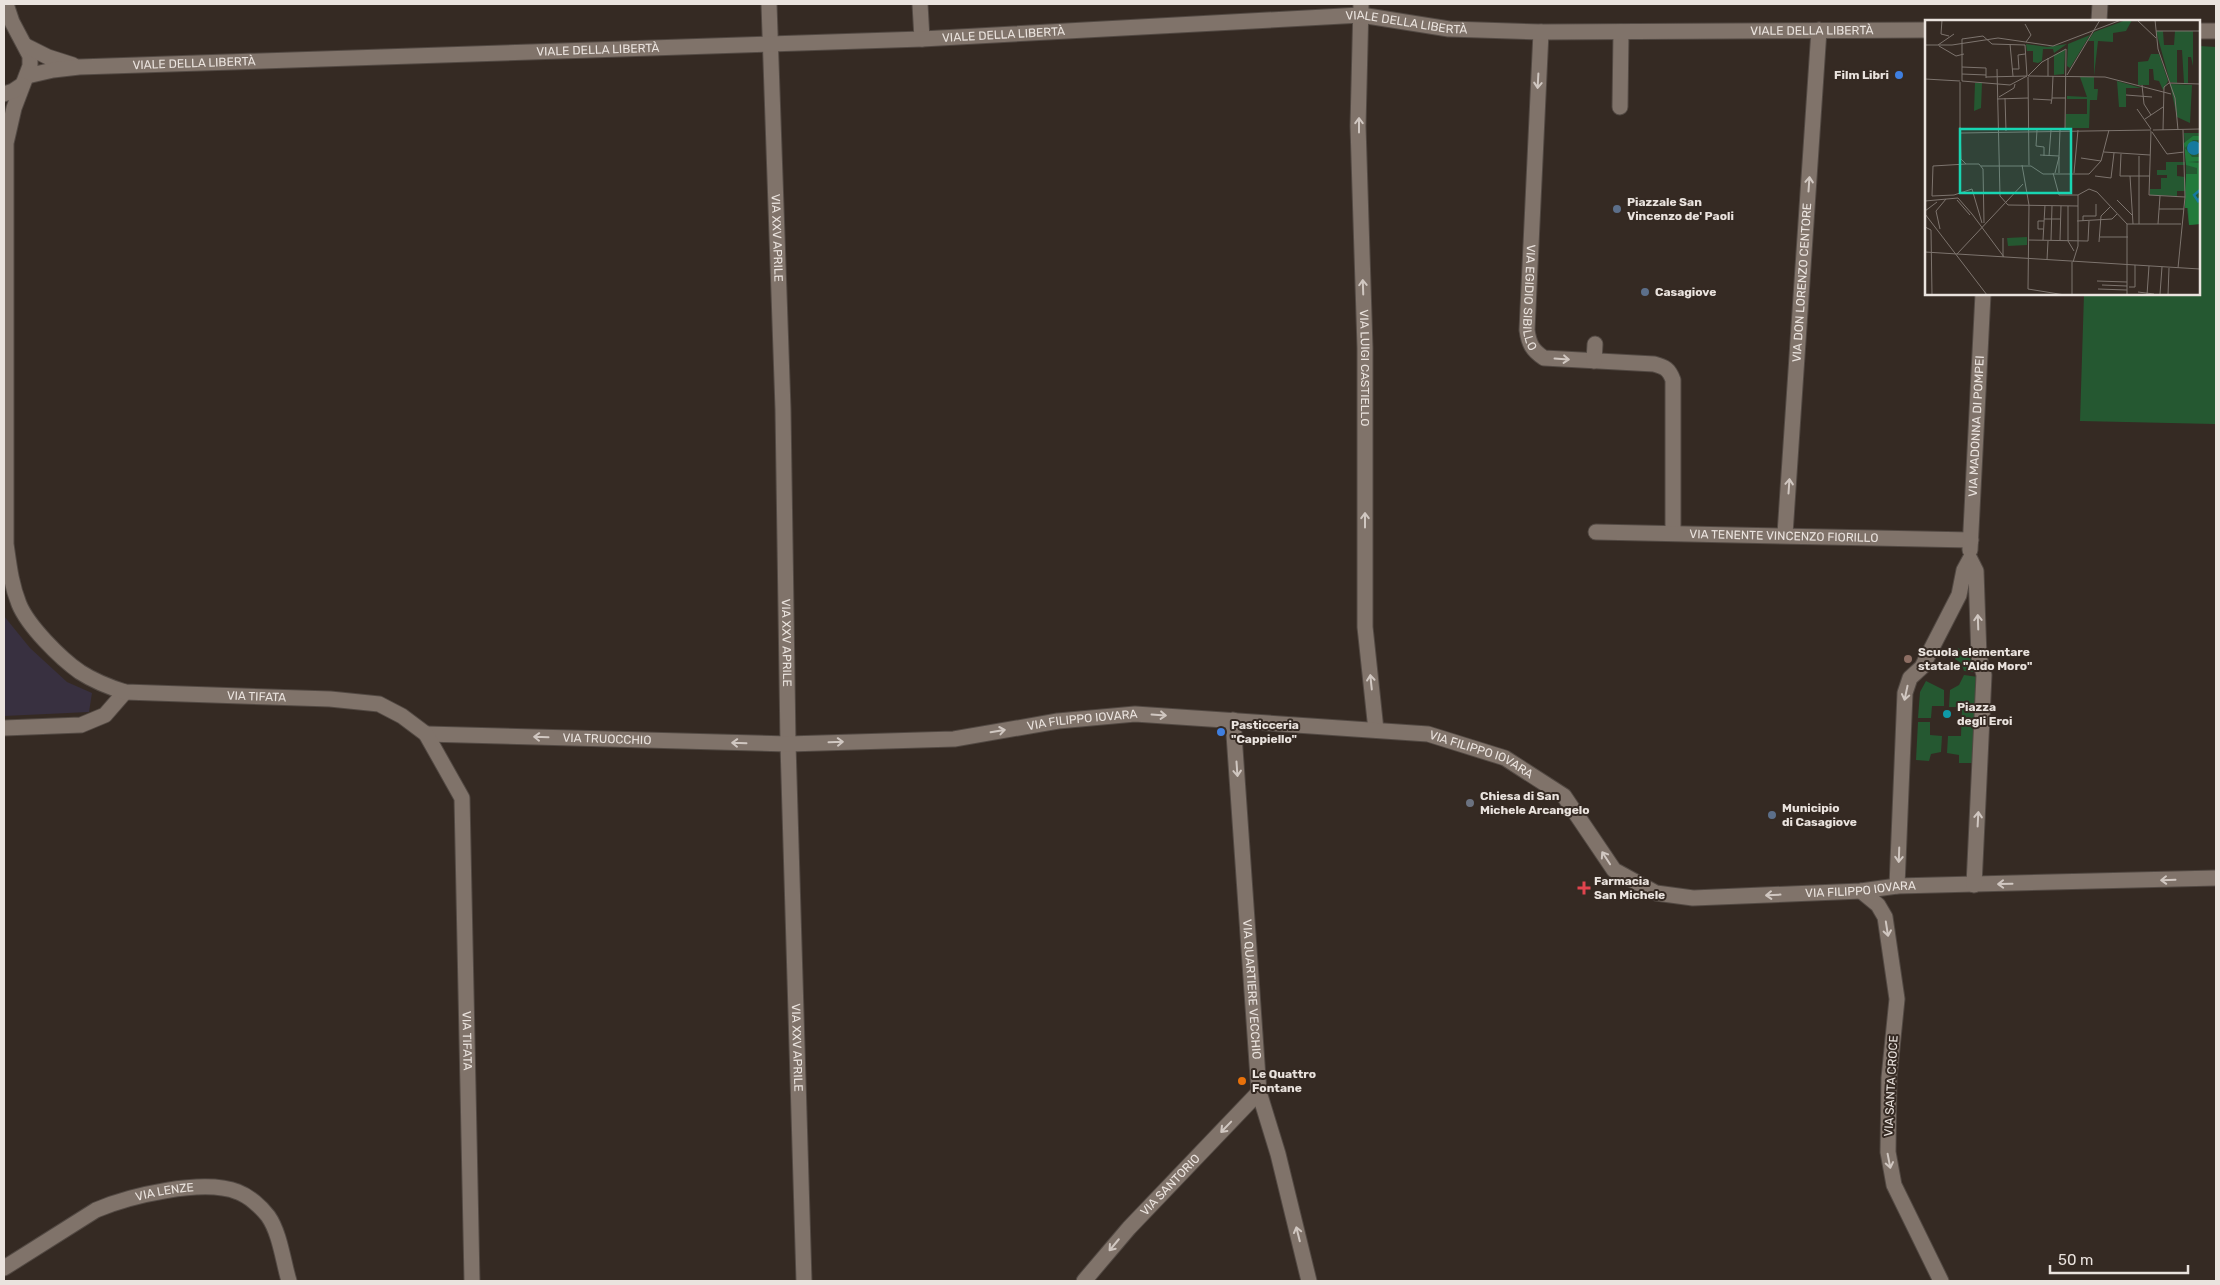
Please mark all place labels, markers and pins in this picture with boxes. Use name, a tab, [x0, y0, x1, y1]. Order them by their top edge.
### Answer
place label: Film Libri	[1834, 68, 1889, 82]
marker: Film Libri	[1893, 69, 1905, 81]
place label: Piazzale San Vincenzo de' Paoli	[1627, 195, 1734, 223]
marker: Piazzale San Vincenzo de' Paoli	[1611, 203, 1623, 215]
place label: Casagiove	[1655, 285, 1716, 299]
marker: Casagiove	[1639, 286, 1651, 298]
place label: Scuola elementare statale "Aldo Moro"	[1918, 645, 2032, 673]
marker: Scuola elementare statale "Aldo Moro"	[1902, 653, 1914, 665]
place label: Piazza degli Eroi	[1957, 700, 2013, 728]
marker: Piazza degli Eroi	[1941, 708, 1953, 720]
place label: Pasticceria "Cappiello"	[1231, 718, 1299, 746]
marker: Pasticceria "Cappiello"	[1215, 726, 1227, 738]
place label: Chiesa di San Michele Arcangelo	[1480, 789, 1590, 817]
marker: Chiesa di San Michele Arcangelo	[1464, 797, 1476, 809]
place label: Municipio di Casagiove	[1782, 801, 1857, 829]
marker: Municipio di Casagiove	[1766, 809, 1778, 821]
place label: Farmacia San Michele	[1594, 874, 1665, 902]
marker: Farmacia San Michele	[1578, 882, 1590, 894]
place label: Le Quattro Fontane	[1252, 1067, 1316, 1095]
marker: Le Quattro Fontane	[1236, 1075, 1248, 1087]

